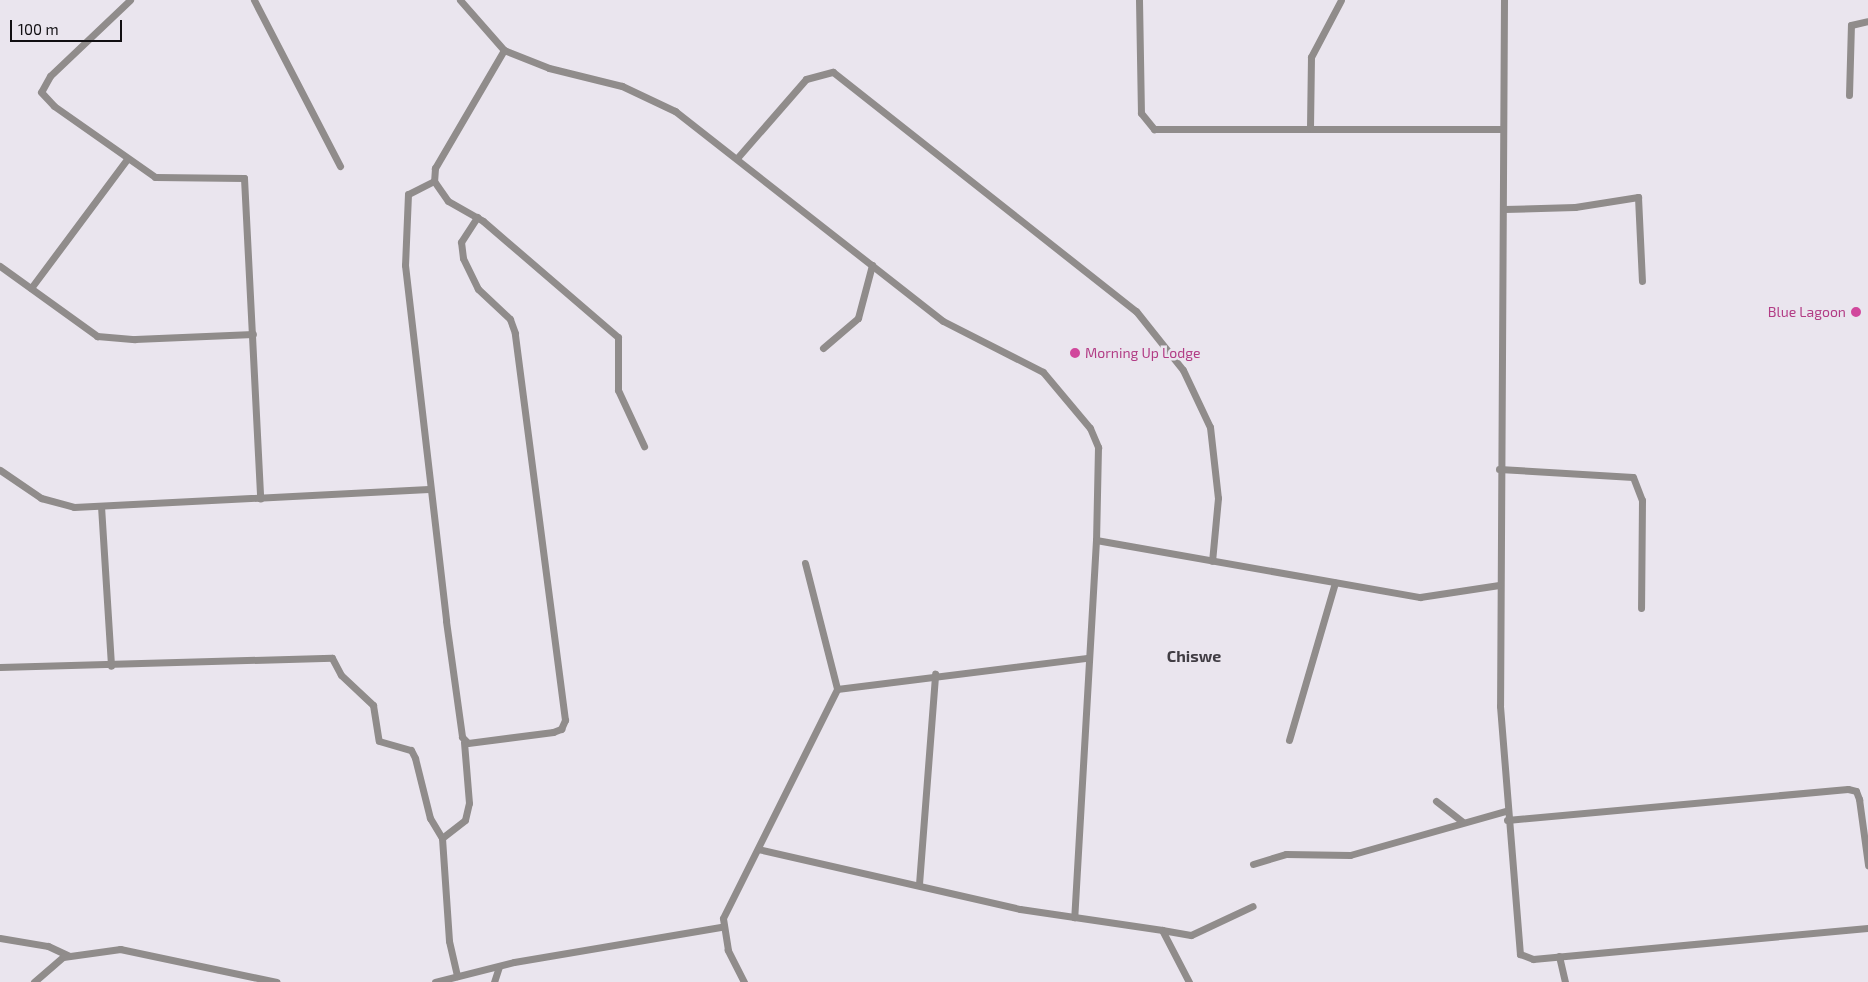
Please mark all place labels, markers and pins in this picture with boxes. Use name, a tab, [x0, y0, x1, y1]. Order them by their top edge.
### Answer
place label: Blue Lagoon	[1768, 304, 1846, 320]
marker: Blue Lagoon	[1850, 306, 1862, 318]
place label: Morning Up Lodge	[1085, 345, 1200, 361]
marker: Morning Up Lodge	[1069, 347, 1081, 359]

